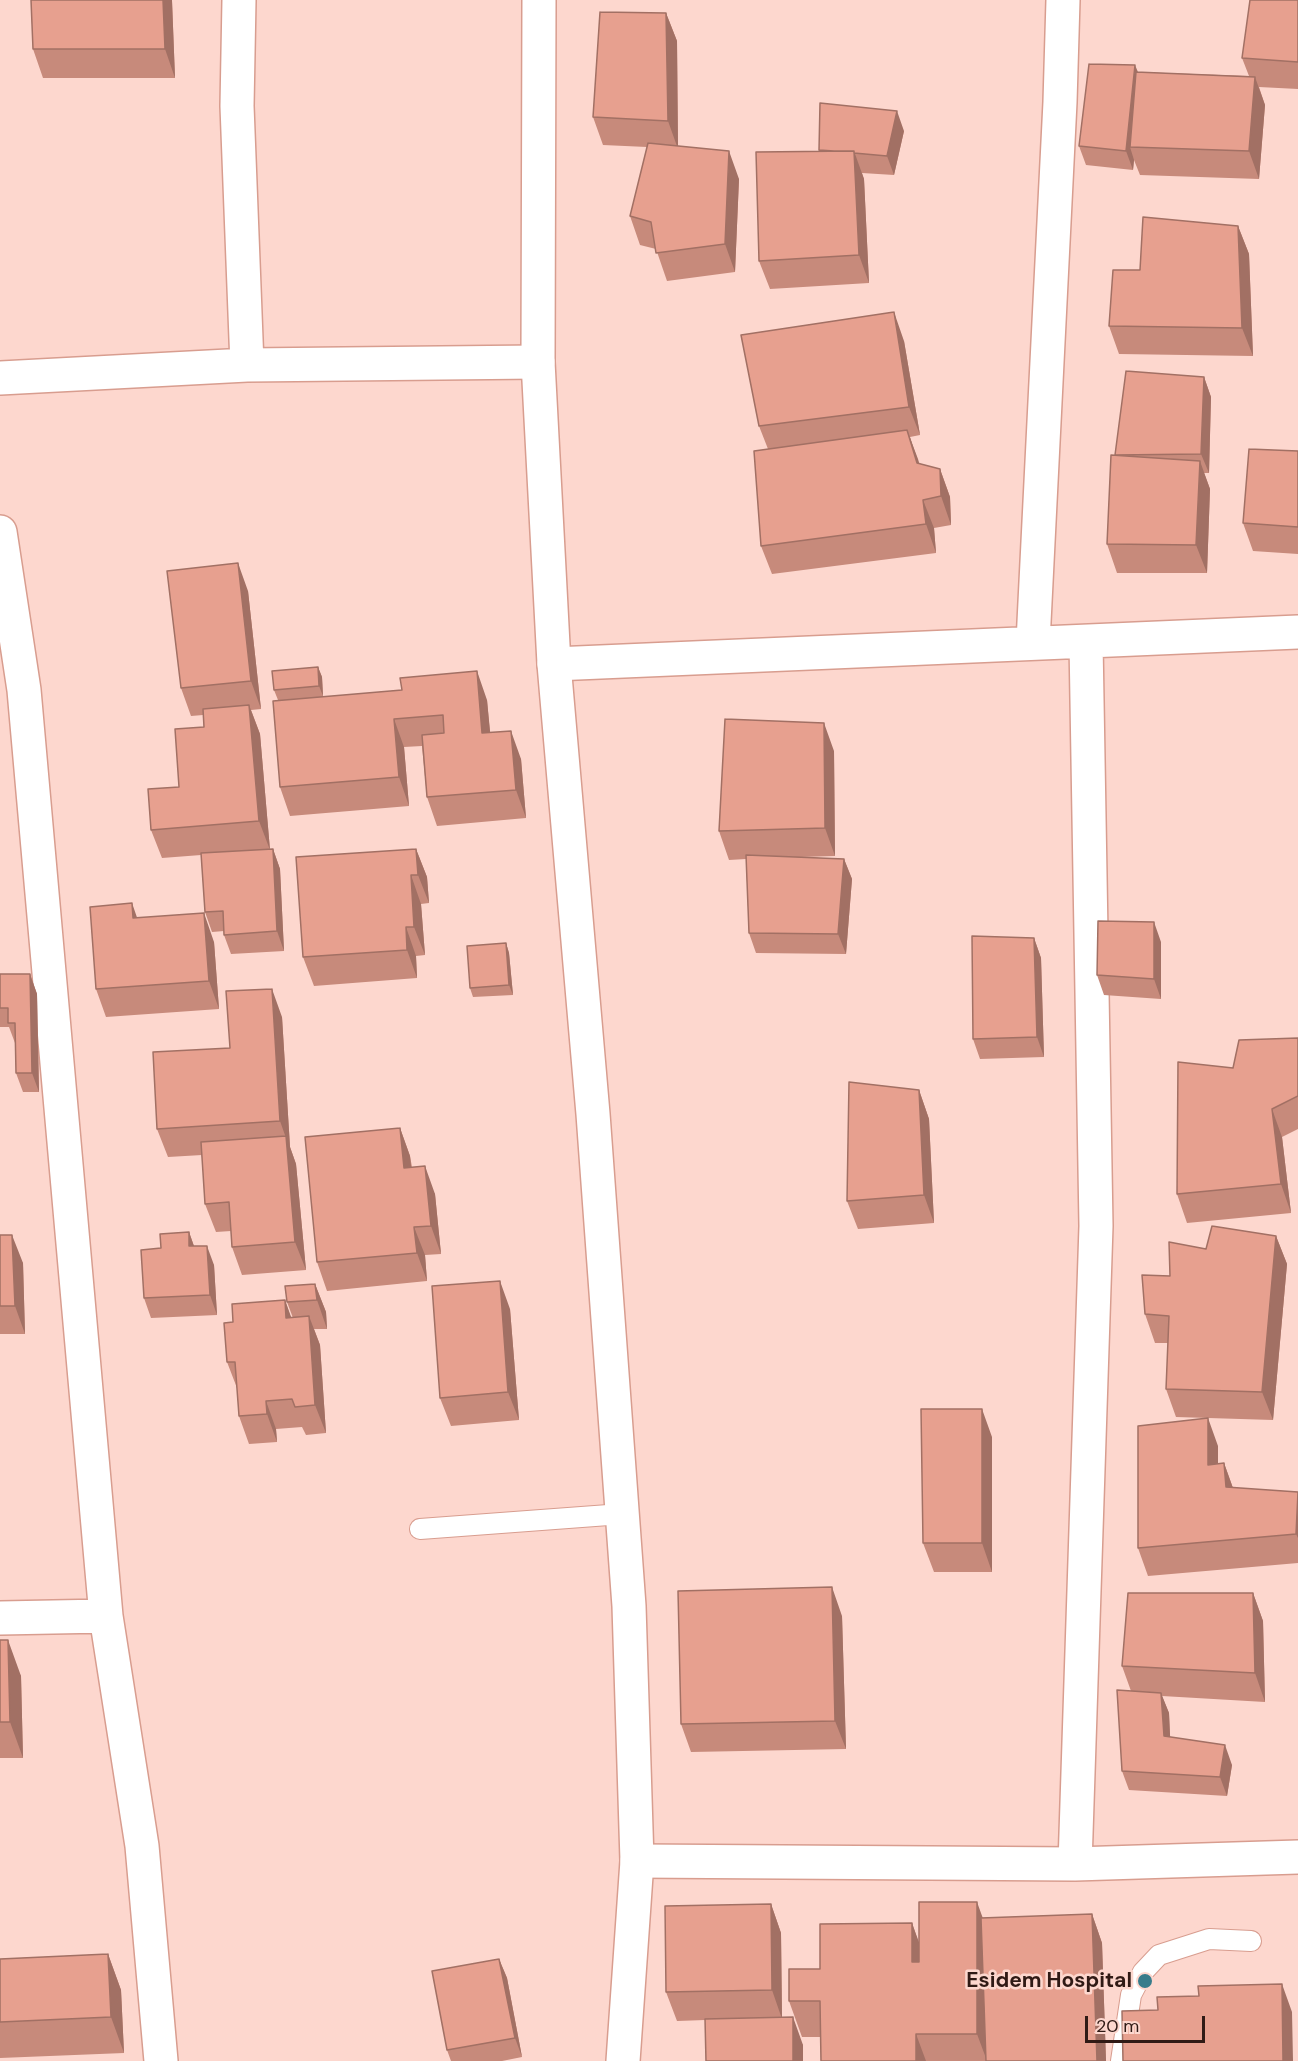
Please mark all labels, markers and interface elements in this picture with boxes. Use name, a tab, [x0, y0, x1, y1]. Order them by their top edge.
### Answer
place label: Esidem Hospital	[966, 1968, 1132, 1994]
marker: Esidem Hospital	[1136, 1972, 1154, 1990]
scale bar	[1088, 2004, 1208, 2042]
text: 20 m	[1096, 2014, 1139, 2038]

